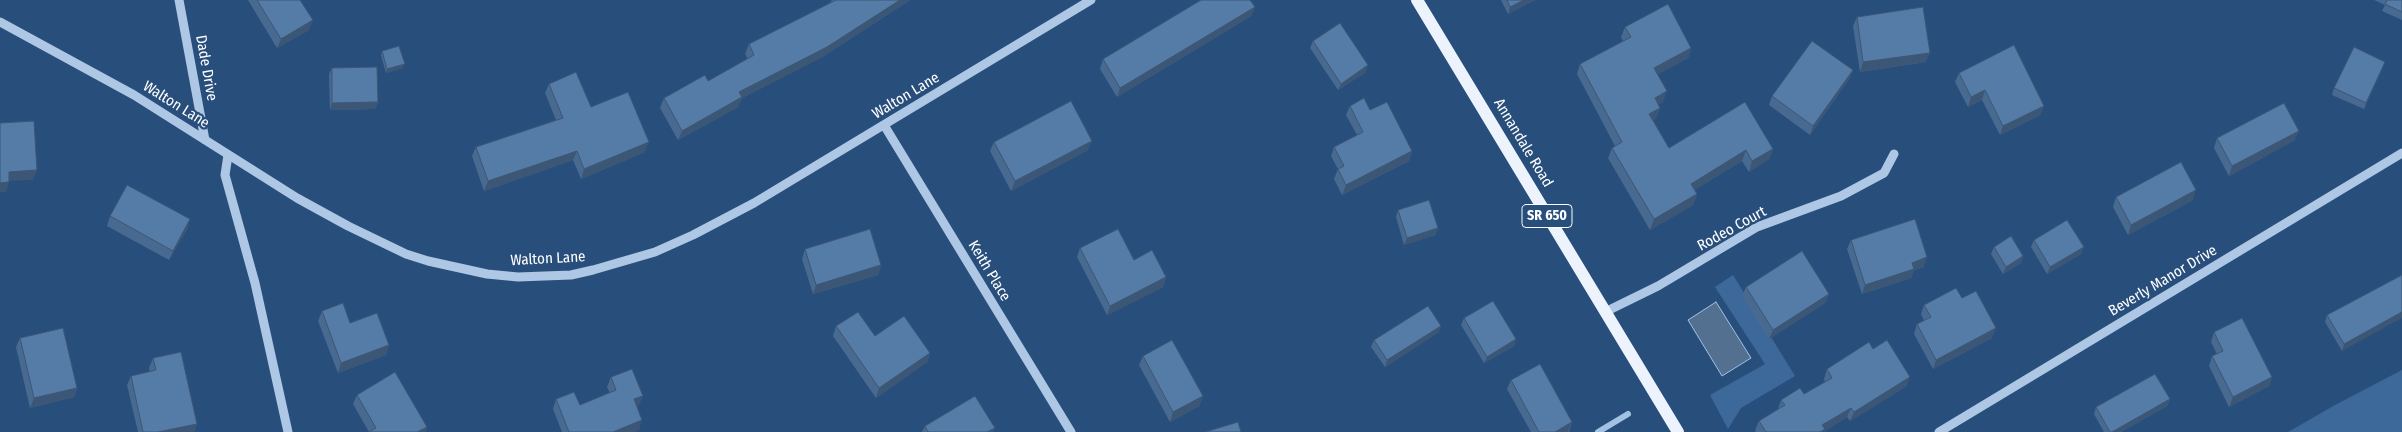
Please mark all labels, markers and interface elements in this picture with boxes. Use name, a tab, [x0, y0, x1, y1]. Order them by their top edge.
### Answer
street label: Dade Drive	[191, 34, 221, 102]
street label: Walton Lane	[869, 69, 943, 123]
street label: Walton Lane	[139, 77, 213, 133]
street label: Annandale Road	[1490, 95, 1556, 191]
street label: Rodeo Court	[1694, 203, 1770, 255]
road number: SR 650	[1522, 205, 1572, 228]
street label: Keith Place	[964, 237, 1014, 305]
street label: Beverly Manor Drive	[2106, 242, 2220, 320]
street label: Walton Lane	[510, 248, 586, 270]

